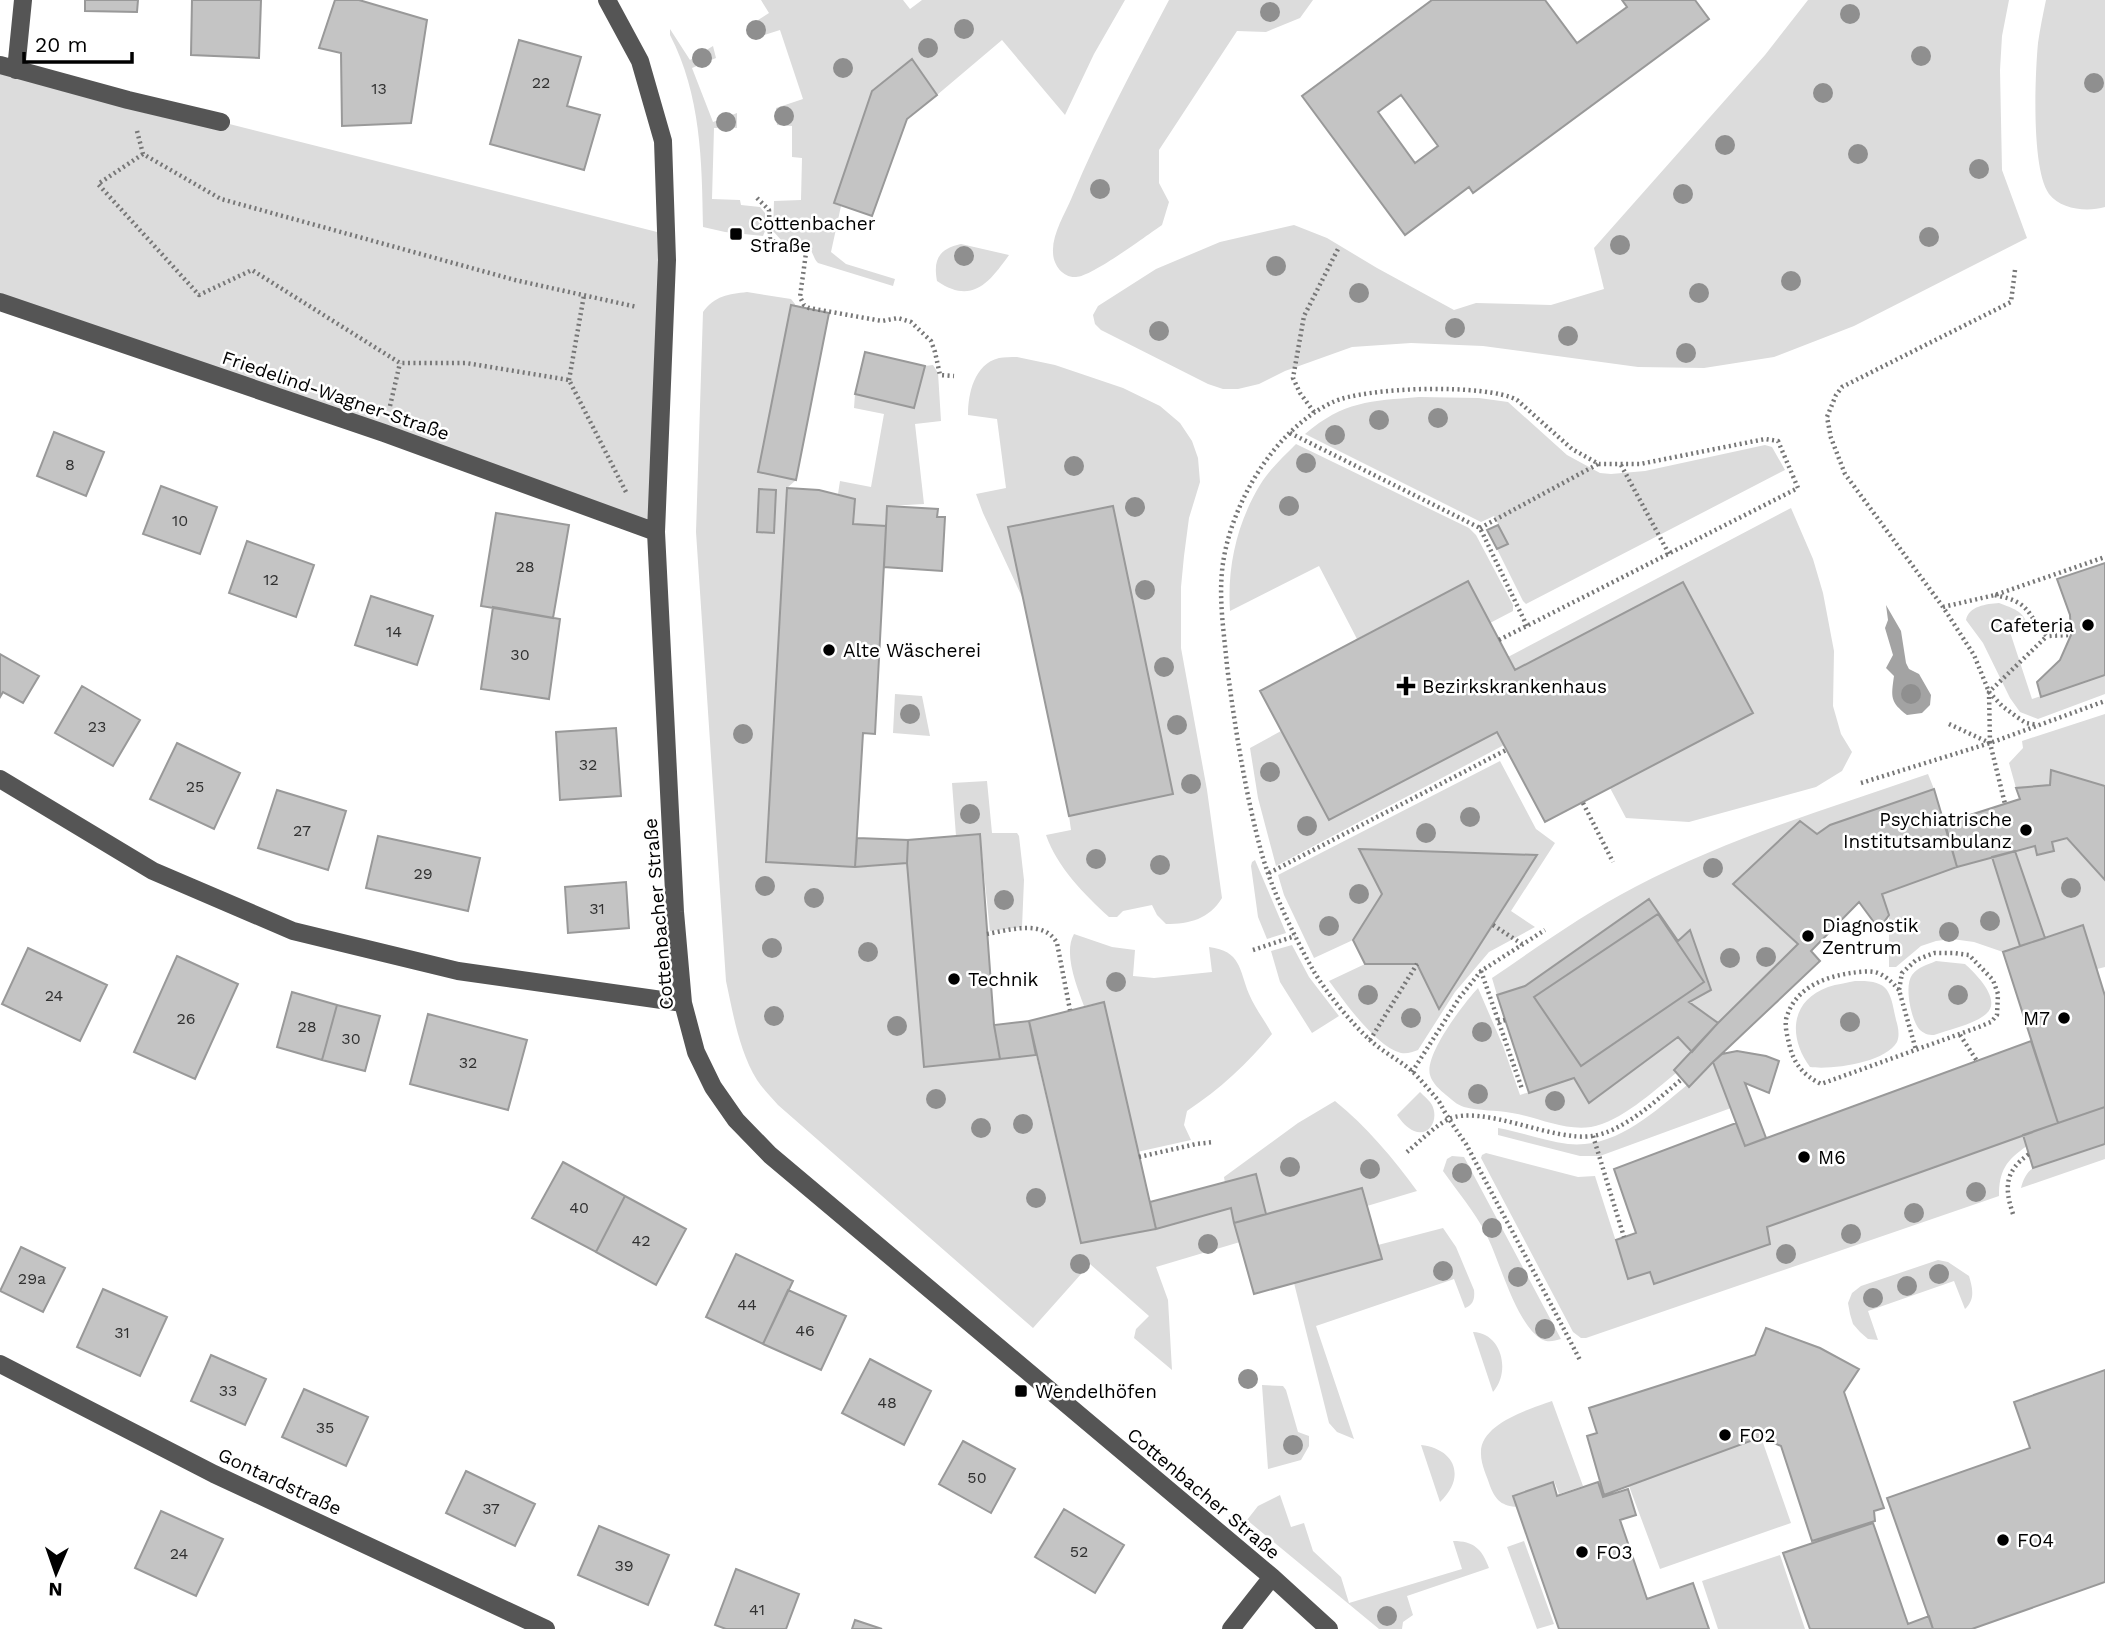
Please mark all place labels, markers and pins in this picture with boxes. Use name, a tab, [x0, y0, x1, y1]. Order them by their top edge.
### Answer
place label: Cottenbacher Straße	[750, 212, 876, 257]
marker: Cottenbacher Straße	[728, 226, 744, 242]
place label: Cafeteria	[1990, 614, 2074, 637]
marker: Cafeteria	[2080, 617, 2096, 633]
place label: Alte Wäscherei	[843, 639, 981, 662]
marker: Alte Wäscherei	[821, 642, 837, 658]
place label: Bezirkskrankenhaus	[1422, 675, 1607, 698]
marker: Bezirkskrankenhaus	[1396, 676, 1416, 696]
place label: Psychiatrische Institutsambulanz	[1843, 808, 2012, 853]
marker: Psychiatrische Institutsambulanz	[2018, 822, 2034, 838]
place label: Diagnostik Zentrum	[1822, 914, 1919, 959]
marker: Diagnostik Zentrum	[1800, 928, 1816, 944]
place label: Technik	[968, 968, 1039, 991]
marker: Technik	[946, 971, 962, 987]
place label: M7	[2023, 1007, 2050, 1030]
marker: M7	[2056, 1010, 2072, 1026]
place label: M6	[1818, 1146, 1846, 1169]
marker: M6	[1796, 1149, 1812, 1165]
place label: Wendelhöfen	[1035, 1380, 1157, 1403]
marker: Wendelhöfen	[1013, 1383, 1029, 1399]
place label: FO2	[1739, 1424, 1776, 1447]
marker: FO2	[1717, 1427, 1733, 1443]
place label: FO4	[2017, 1529, 2054, 1552]
marker: FO4	[1995, 1532, 2011, 1548]
place label: FO3	[1596, 1541, 1633, 1564]
marker: FO3	[1574, 1544, 1590, 1560]

